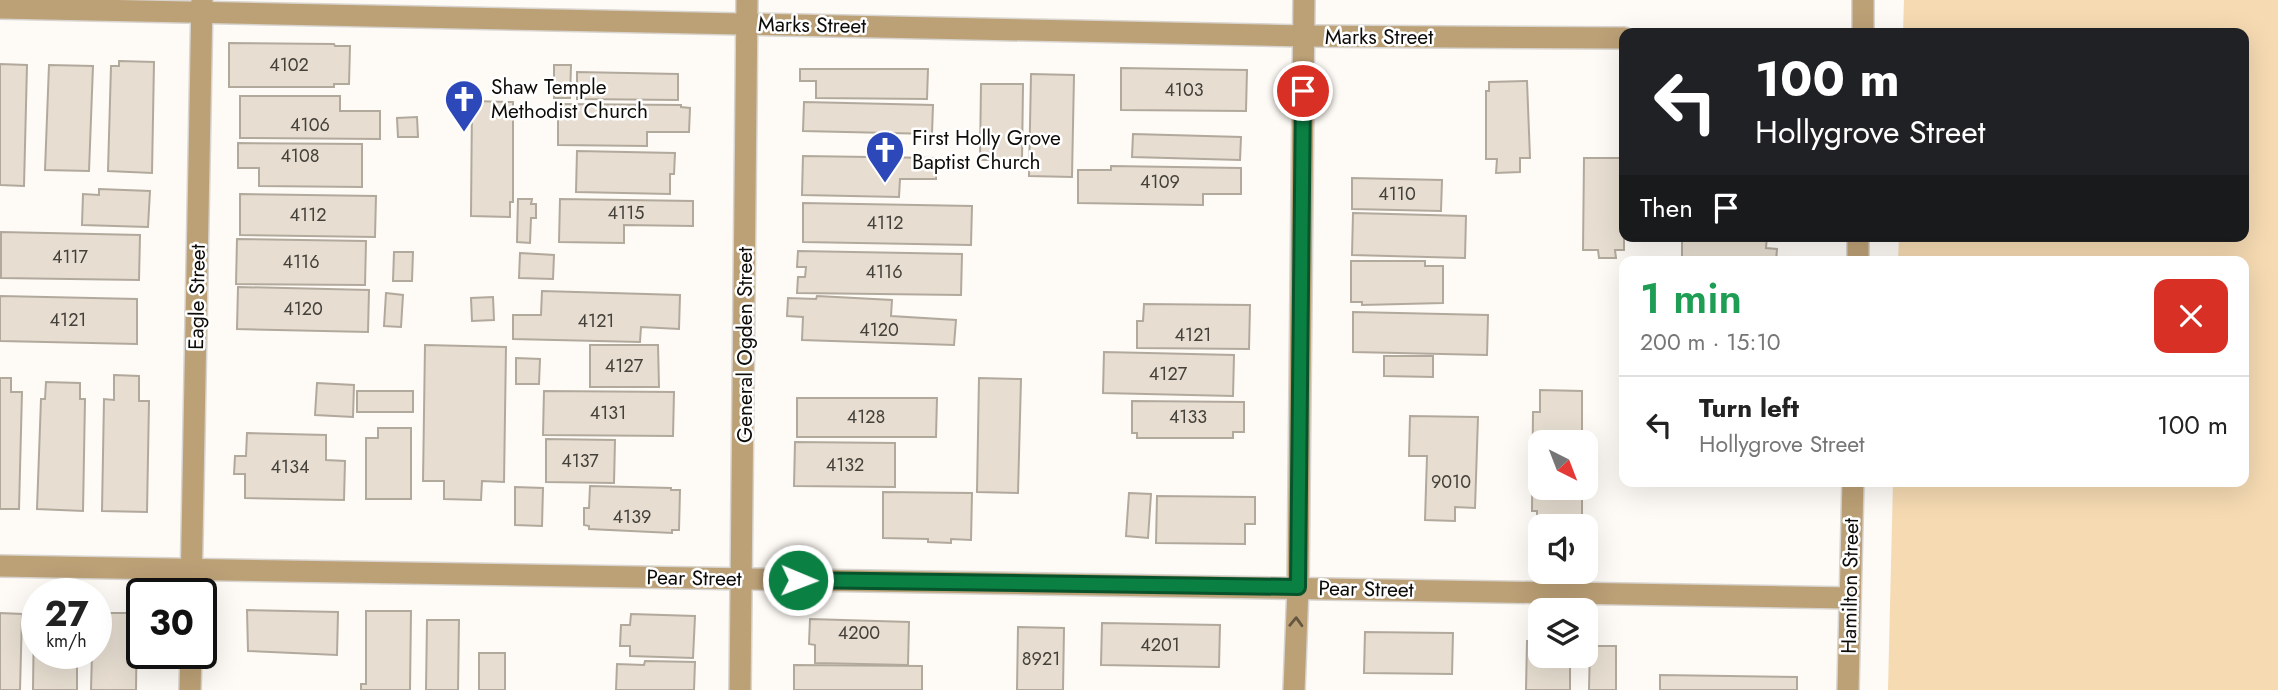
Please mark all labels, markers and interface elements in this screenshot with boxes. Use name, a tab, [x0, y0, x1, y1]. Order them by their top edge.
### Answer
street label: Marks Street	[758, 9, 866, 41]
street label: Marks Street	[1325, 22, 1433, 52]
text: 100 m	[1755, 44, 1900, 114]
house number: 4102	[269, 52, 309, 78]
icon: left	[1640, 56, 1731, 147]
pin	[1273, 61, 1333, 121]
place label: Shaw Temple Methodist Church	[491, 72, 648, 126]
icon: arrive	[1284, 72, 1322, 110]
house number: 4103	[1164, 77, 1204, 103]
church icon: Shaw Temple Methodist Church	[443, 78, 485, 133]
text: Hollygrove Street	[1755, 109, 1985, 155]
house number: 4106	[290, 112, 330, 138]
place label: First Holly Grove Baptist Church	[912, 123, 1061, 177]
church icon: First Holly Grove Baptist Church	[864, 129, 906, 184]
house number: 4108	[280, 143, 320, 169]
house number: 4109	[1140, 169, 1180, 195]
house number: 4110	[1378, 181, 1416, 207]
text: Then	[1640, 189, 1693, 227]
icon: arrive	[1707, 189, 1745, 227]
house number: 4115	[608, 200, 644, 226]
house number: 4112	[290, 202, 326, 228]
house number: 4112	[867, 210, 903, 236]
house number: 4117	[52, 244, 89, 270]
street label: Eagle Street	[181, 244, 213, 350]
street label: General Ogden Street	[730, 247, 760, 443]
house number: 4116	[282, 249, 320, 275]
house number: 4116	[865, 259, 903, 285]
text: 1 min	[1640, 268, 1742, 329]
button: close	[2154, 279, 2228, 353]
house number: 4120	[283, 296, 323, 322]
house number: 4121	[50, 307, 86, 333]
house number: 4121	[578, 308, 614, 334]
house number: 4120	[859, 317, 899, 343]
house number: 4121	[1175, 322, 1211, 348]
text: 200 m · 15:10	[1640, 325, 1781, 359]
house number: 4127	[605, 353, 644, 379]
house number: 4127	[1149, 361, 1188, 387]
text: Turn left	[1699, 389, 1799, 427]
house number: 4131	[590, 400, 626, 426]
house number: 4128	[847, 404, 885, 430]
house number: 4133	[1169, 404, 1207, 430]
icon: left	[1640, 406, 1678, 444]
text: 100 m	[2157, 406, 2228, 444]
text: Hollygrove Street	[1699, 427, 1865, 461]
north arrow	[1528, 430, 1598, 500]
map controls	[1528, 430, 1598, 668]
house number: 4137	[561, 448, 599, 474]
house number: 4132	[826, 452, 864, 478]
house number: 4134	[271, 454, 309, 480]
house number: 9010	[1431, 469, 1471, 495]
house number: 4139	[613, 504, 651, 530]
button: sound	[1528, 514, 1598, 584]
street label: Hamilton Street	[1834, 518, 1866, 654]
position arrow	[761, 543, 835, 617]
street label: Pear Street	[646, 562, 742, 594]
street label: Pear Street	[1318, 573, 1414, 605]
speed limit sign: 30	[126, 578, 217, 669]
text: 27	[44, 589, 89, 639]
button: layers	[1528, 598, 1598, 668]
one-way arrow	[1289, 616, 1304, 627]
house number: 4200	[838, 620, 880, 646]
text: km/h	[46, 628, 87, 654]
house number: 4201	[1140, 632, 1180, 658]
house number: 8921	[1022, 646, 1060, 672]

